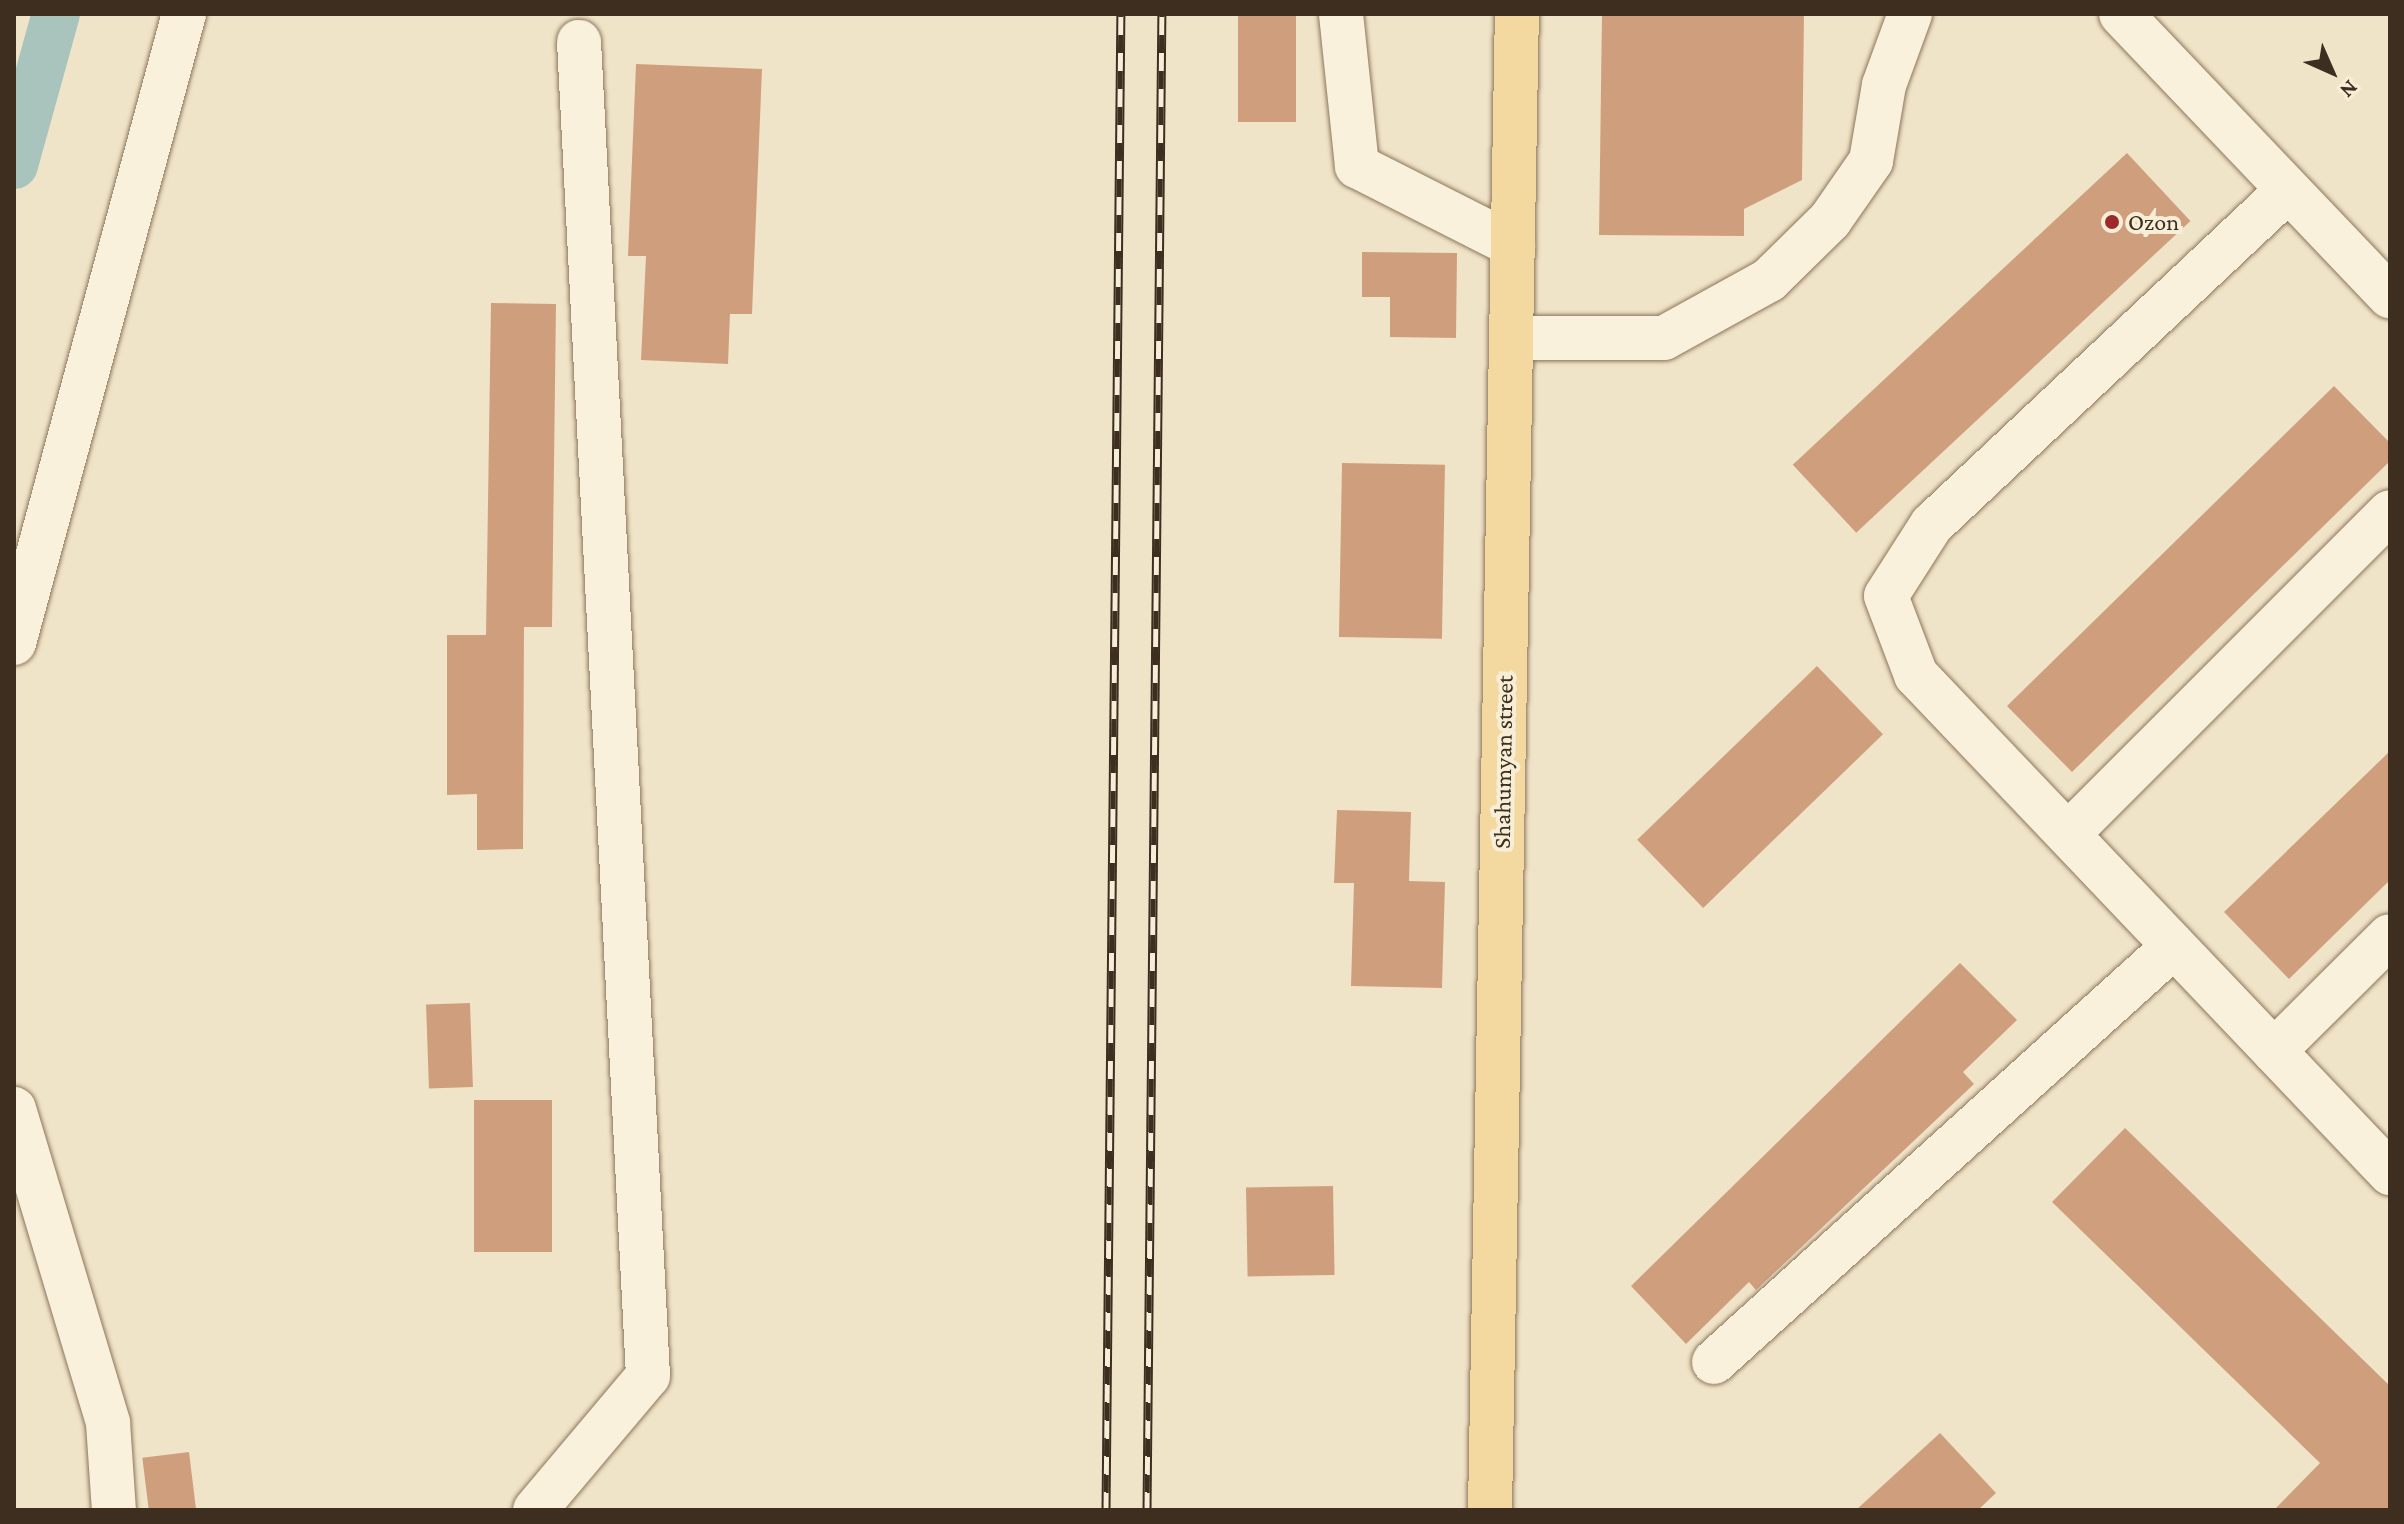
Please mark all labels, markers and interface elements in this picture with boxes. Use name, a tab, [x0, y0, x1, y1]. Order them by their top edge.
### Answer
north arrow	[2292, 32, 2372, 112]
text: N	[2335, 75, 2363, 103]
place label: Ozon	[2128, 208, 2179, 236]
marker: Ozon	[2103, 213, 2121, 231]
street label: Shahumyan street	[1487, 675, 1519, 849]

